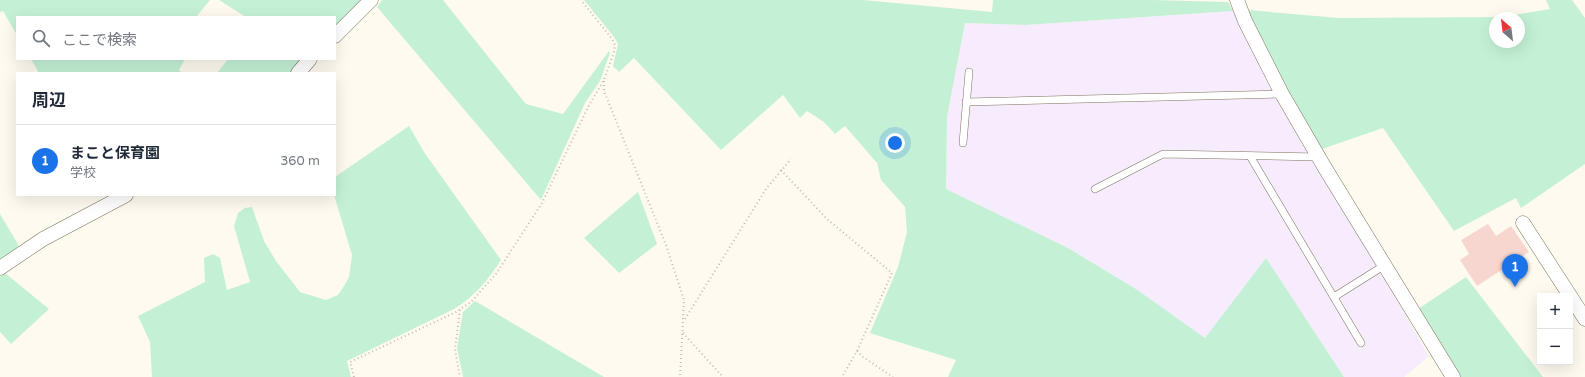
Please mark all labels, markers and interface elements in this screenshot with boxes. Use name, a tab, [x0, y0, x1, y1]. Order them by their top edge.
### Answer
north arrow	[1489, 12, 1525, 48]
search box	[16, 16, 336, 60]
icon: search	[30, 27, 52, 49]
text: ここで検索	[62, 31, 137, 49]
text: 周辺	[32, 90, 66, 111]
your location	[885, 133, 905, 153]
text: まこと保育園	[70, 144, 160, 162]
text: 1	[41, 153, 49, 169]
text: 360 m	[280, 153, 320, 169]
text: 学校	[70, 165, 96, 181]
pin: 1	[1502, 254, 1528, 287]
map controls	[1537, 293, 1573, 365]
button: +	[1537, 293, 1573, 329]
button: −	[1537, 329, 1573, 365]

